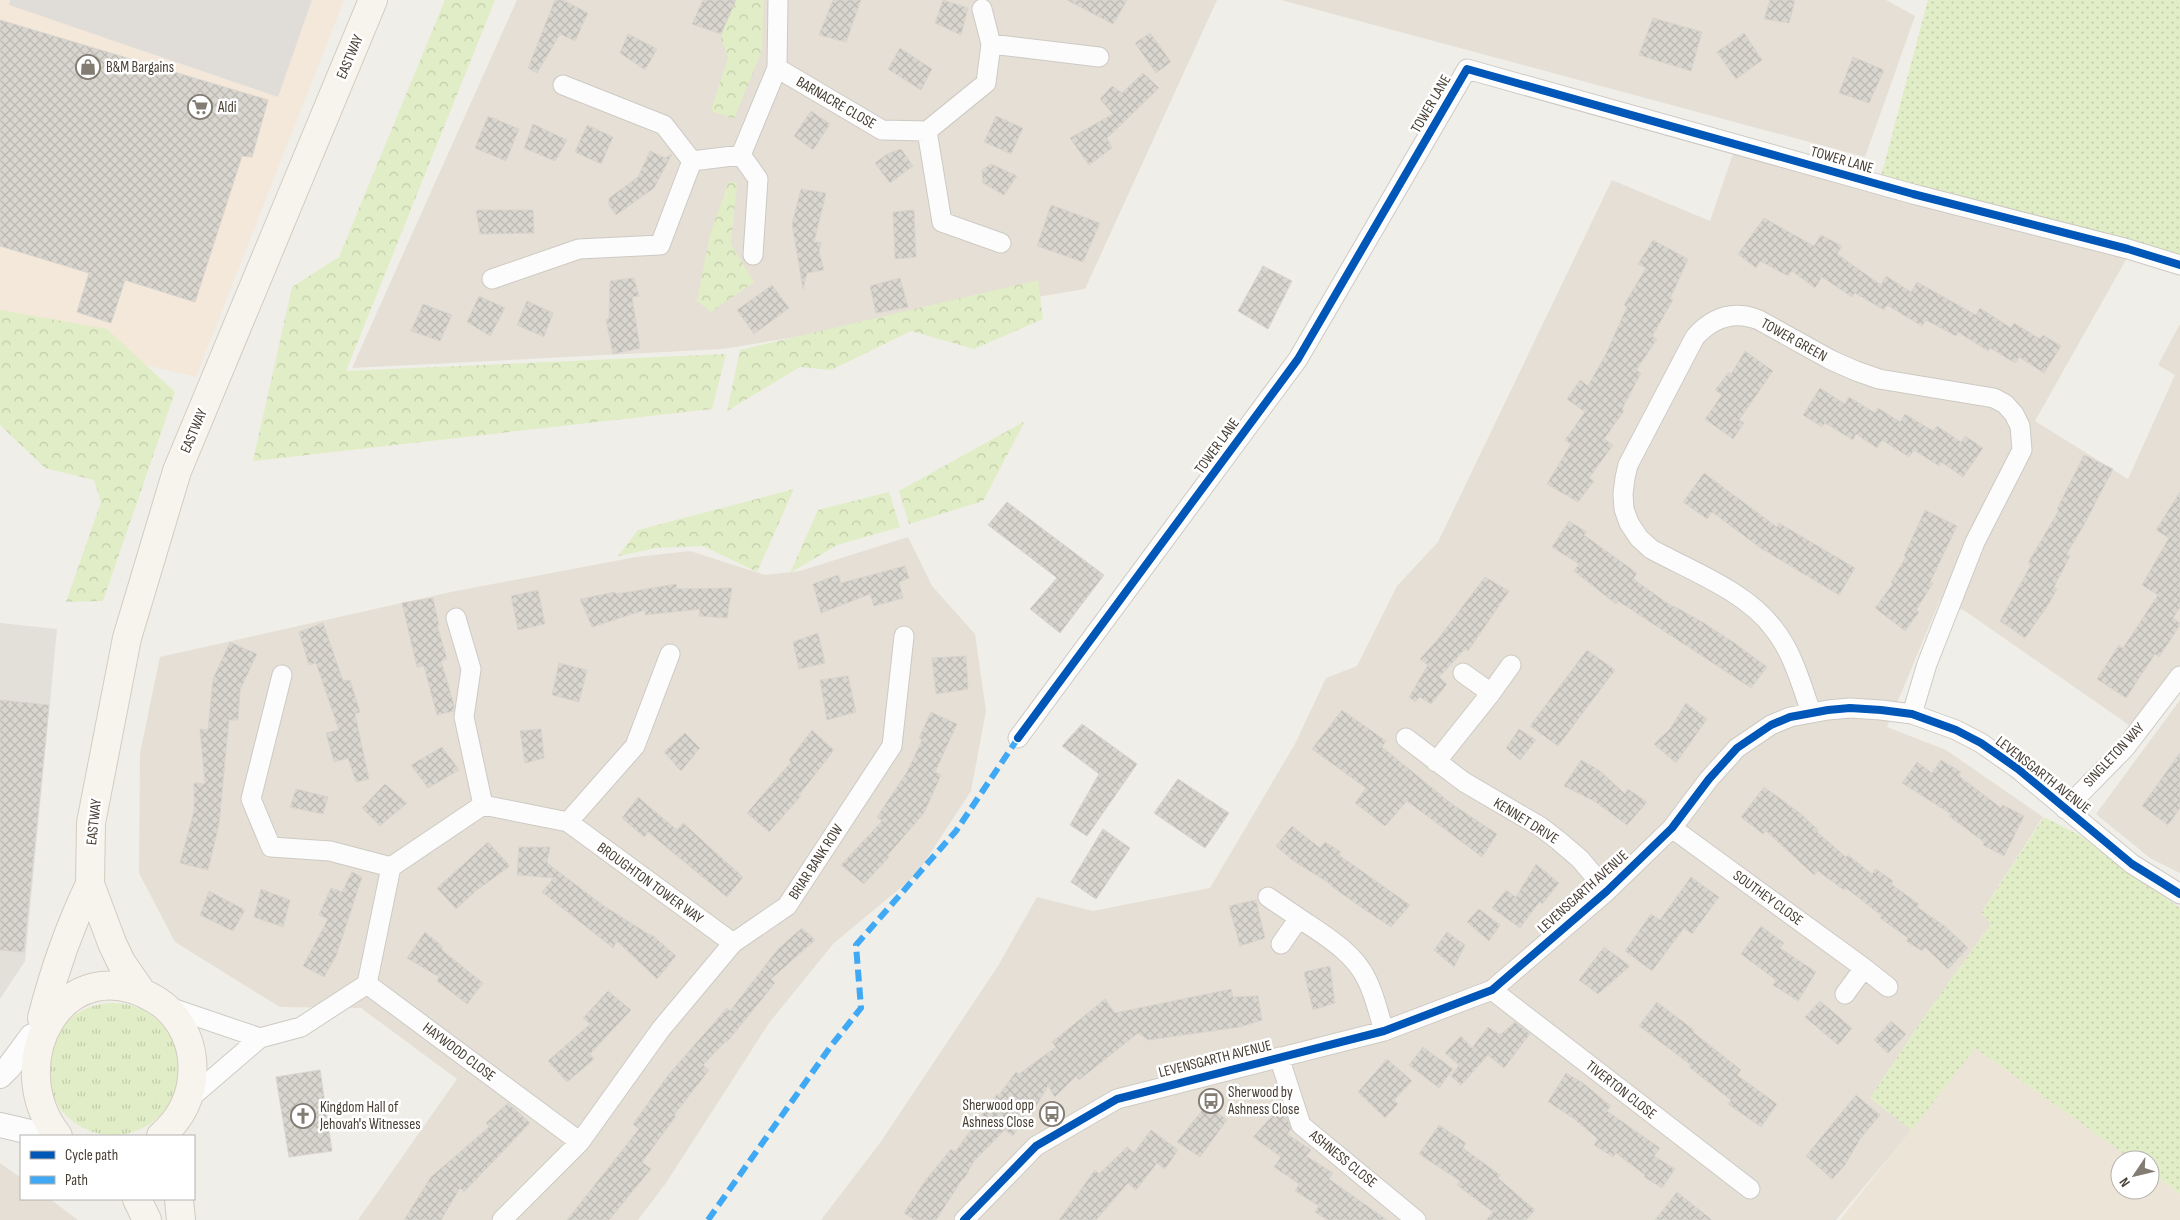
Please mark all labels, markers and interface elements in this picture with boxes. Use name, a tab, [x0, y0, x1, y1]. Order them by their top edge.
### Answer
street label: EASTWAY	[332, 31, 368, 82]
shop icon: B&M Bargains	[75, 54, 101, 80]
place label: B&M Bargains	[106, 58, 174, 77]
street label: TOWER LANE	[1407, 71, 1455, 137]
street label: BARNACRE CLOSE	[793, 72, 879, 134]
supermarket icon: Aldi	[187, 94, 213, 120]
place label: Aldi	[217, 98, 237, 117]
street label: TOWER LANE	[1808, 142, 1876, 178]
street label: TOWER GREEN	[1758, 314, 1830, 366]
street label: EASTWAY	[176, 405, 212, 456]
street label: TOWER LANE	[1190, 414, 1244, 478]
street label: SINGLETON WAY	[2079, 718, 2149, 791]
street label: LEVENSGARTH AVENUE	[1992, 732, 2094, 818]
street label: KENNET DRIVE	[1490, 794, 1562, 848]
street label: EASTWAY	[82, 797, 106, 846]
street label: BRIAR BANK ROW	[785, 820, 848, 903]
street label: BROUGHTON TOWER WAY	[593, 838, 707, 928]
street label: LEVENSGARTH AVENUE	[1534, 846, 1632, 938]
street label: SOUTHEY CLOSE	[1729, 866, 1807, 930]
street label: HAYWOOD CLOSE	[419, 1018, 499, 1086]
street label: LEVENSGARTH AVENUE	[1157, 1036, 1273, 1082]
street label: TIVERTON CLOSE	[1582, 1056, 1660, 1124]
place label: Sherwood by Ashness Close	[1227, 1083, 1299, 1119]
bus stop icon: Sherwood by Ashness Close	[1198, 1088, 1224, 1114]
place label: Sherwood opp Ashness Close	[962, 1096, 1034, 1132]
place label: Kingdom Hall of Jehovah's Witnesses	[319, 1098, 421, 1134]
bus stop icon: Sherwood opp Ashness Close	[1039, 1101, 1065, 1127]
church icon: Kingdom Hall of Jehovah's Witnesses	[290, 1103, 316, 1129]
street label: ASHNESS CLOSE	[1304, 1125, 1381, 1192]
legend	[20, 1135, 195, 1200]
text: Cycle path	[65, 1146, 118, 1165]
north arrow	[2110, 1150, 2160, 1200]
text: Path	[65, 1171, 88, 1190]
text: N	[2116, 1174, 2134, 1190]

